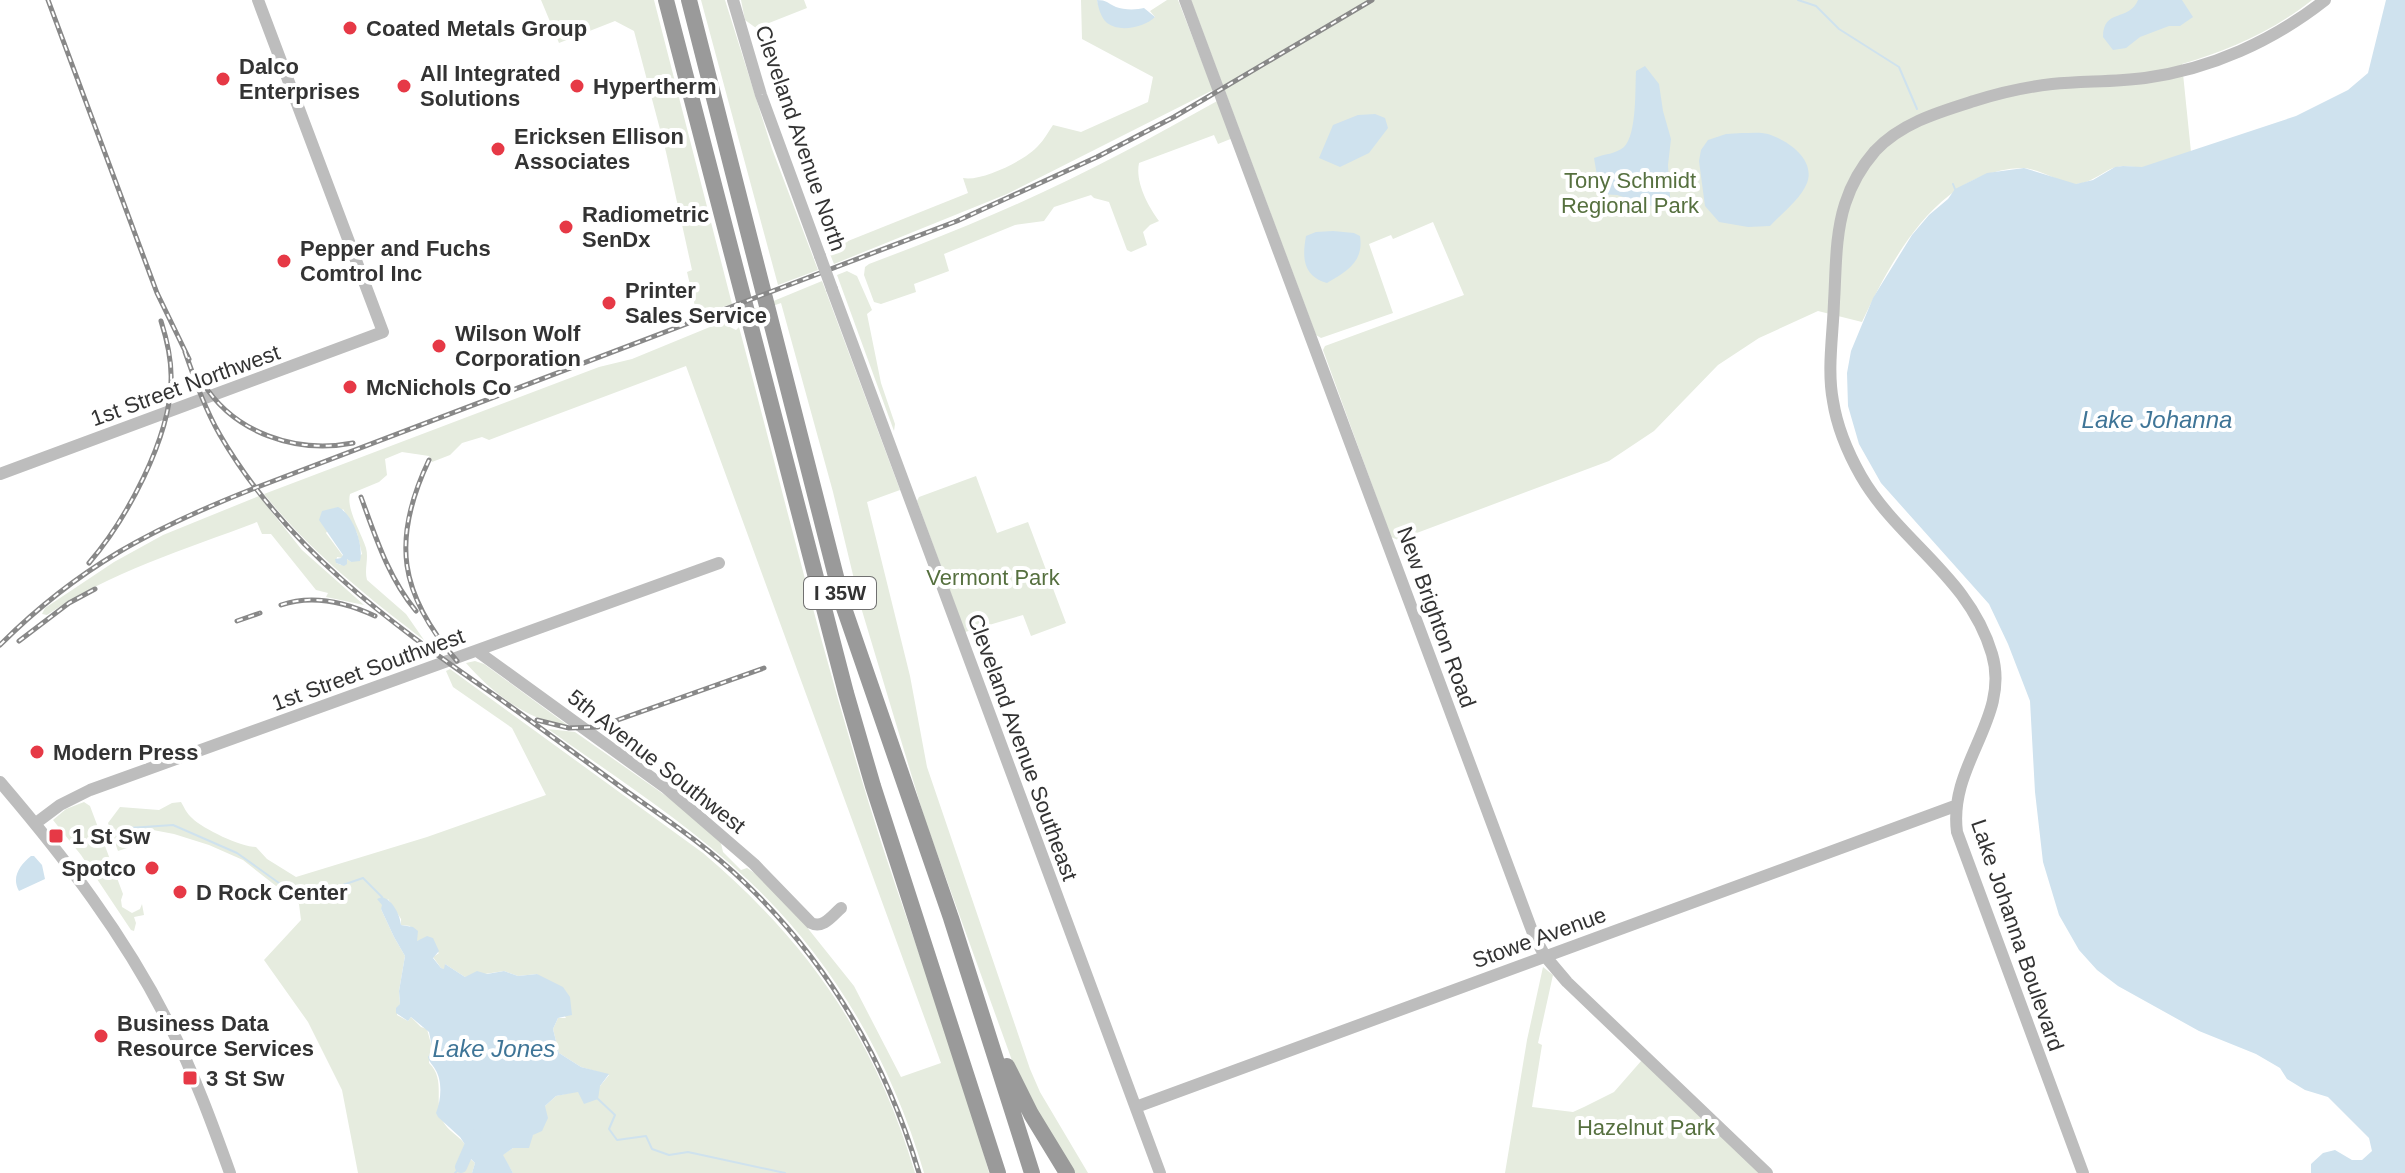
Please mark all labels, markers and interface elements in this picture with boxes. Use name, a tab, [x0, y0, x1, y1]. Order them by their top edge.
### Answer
place label: Coated Metals Group	[366, 16, 587, 41]
marker: Coated Metals Group	[341, 19, 359, 37]
street label: Cleveland Avenue North	[750, 22, 851, 254]
place label: Dalco Enterprises	[239, 54, 360, 104]
place label: All Integrated Solutions	[420, 61, 561, 111]
marker: Dalco Enterprises	[214, 70, 232, 88]
place label: Hypertherm	[593, 74, 716, 99]
marker: All Integrated Solutions	[395, 77, 413, 95]
marker: Hypertherm	[568, 77, 586, 95]
place label: Ericksen Ellison Associates	[514, 124, 684, 174]
marker: Ericksen Ellison Associates	[489, 140, 507, 158]
park label: Tony Schmidt Regional Park	[1561, 168, 1700, 218]
place label: Radiometric SenDx	[582, 202, 709, 252]
marker: Radiometric SenDx	[557, 218, 575, 236]
place label: Pepper and Fuchs Comtrol Inc	[300, 236, 491, 286]
marker: Pepper and Fuchs Comtrol Inc	[275, 252, 293, 270]
place label: Printer Sales Service	[625, 278, 767, 328]
marker: Printer Sales Service	[600, 294, 618, 312]
place label: Wilson Wolf Corporation	[455, 321, 581, 371]
marker: Wilson Wolf Corporation	[430, 337, 448, 355]
street label: 1st Street Northwest	[87, 340, 283, 431]
place label: McNichols Co	[366, 375, 511, 400]
marker: McNichols Co	[341, 378, 359, 396]
water label: Lake Johanna	[2082, 406, 2232, 433]
street label: New Brighton Road	[1392, 523, 1481, 711]
park label: Vermont Park	[926, 565, 1061, 590]
road number: I 35W	[804, 577, 876, 609]
street label: Cleveland Avenue Southeast	[963, 610, 1083, 884]
street label: 1st Street Southwest	[269, 623, 468, 716]
street label: 5th Avenue Southwest	[563, 684, 750, 839]
place label: Modern Press	[53, 740, 199, 765]
marker: Modern Press	[28, 743, 46, 761]
street label: Lake Johanna Boulevard	[1966, 816, 2069, 1054]
place label: 1 St Sw	[72, 824, 151, 849]
marker: 1 St Sw	[47, 827, 65, 845]
place label: Spotco	[61, 856, 136, 881]
marker: Spotco	[143, 859, 161, 877]
place label: D Rock Center	[196, 880, 348, 905]
marker: D Rock Center	[171, 883, 189, 901]
street label: Stowe Avenue	[1469, 902, 1609, 973]
place label: Business Data Resource Services	[117, 1011, 314, 1061]
marker: Business Data Resource Services	[92, 1027, 110, 1045]
water label: Lake Jones	[433, 1035, 555, 1062]
place label: 3 St Sw	[206, 1066, 285, 1091]
marker: 3 St Sw	[181, 1069, 199, 1087]
park label: Hazelnut Park	[1577, 1115, 1716, 1140]

